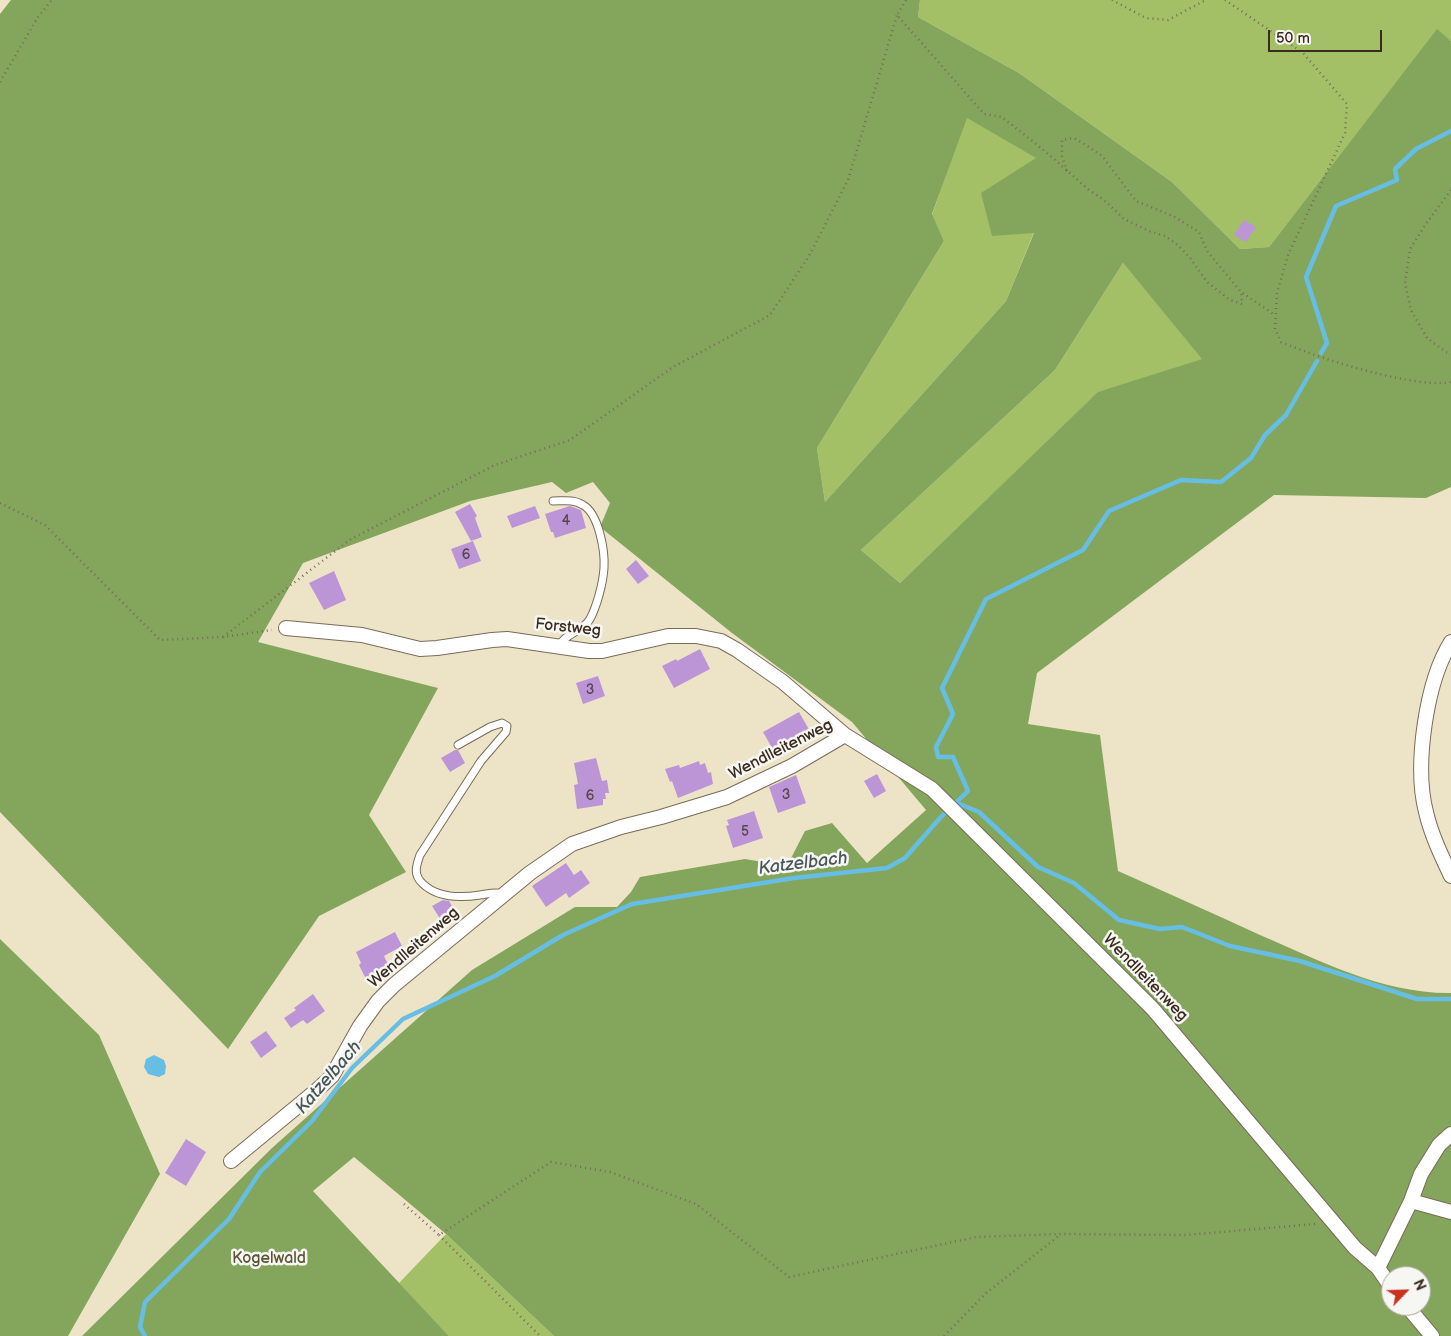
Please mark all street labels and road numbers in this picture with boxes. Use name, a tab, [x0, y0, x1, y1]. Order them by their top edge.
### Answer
street label: Forstweg	[534, 615, 602, 641]
street label: Wendlleitenweg	[726, 716, 836, 784]
street label: Wendlleitenweg	[365, 903, 463, 993]
street label: Wendlleitenweg	[1099, 930, 1191, 1026]

